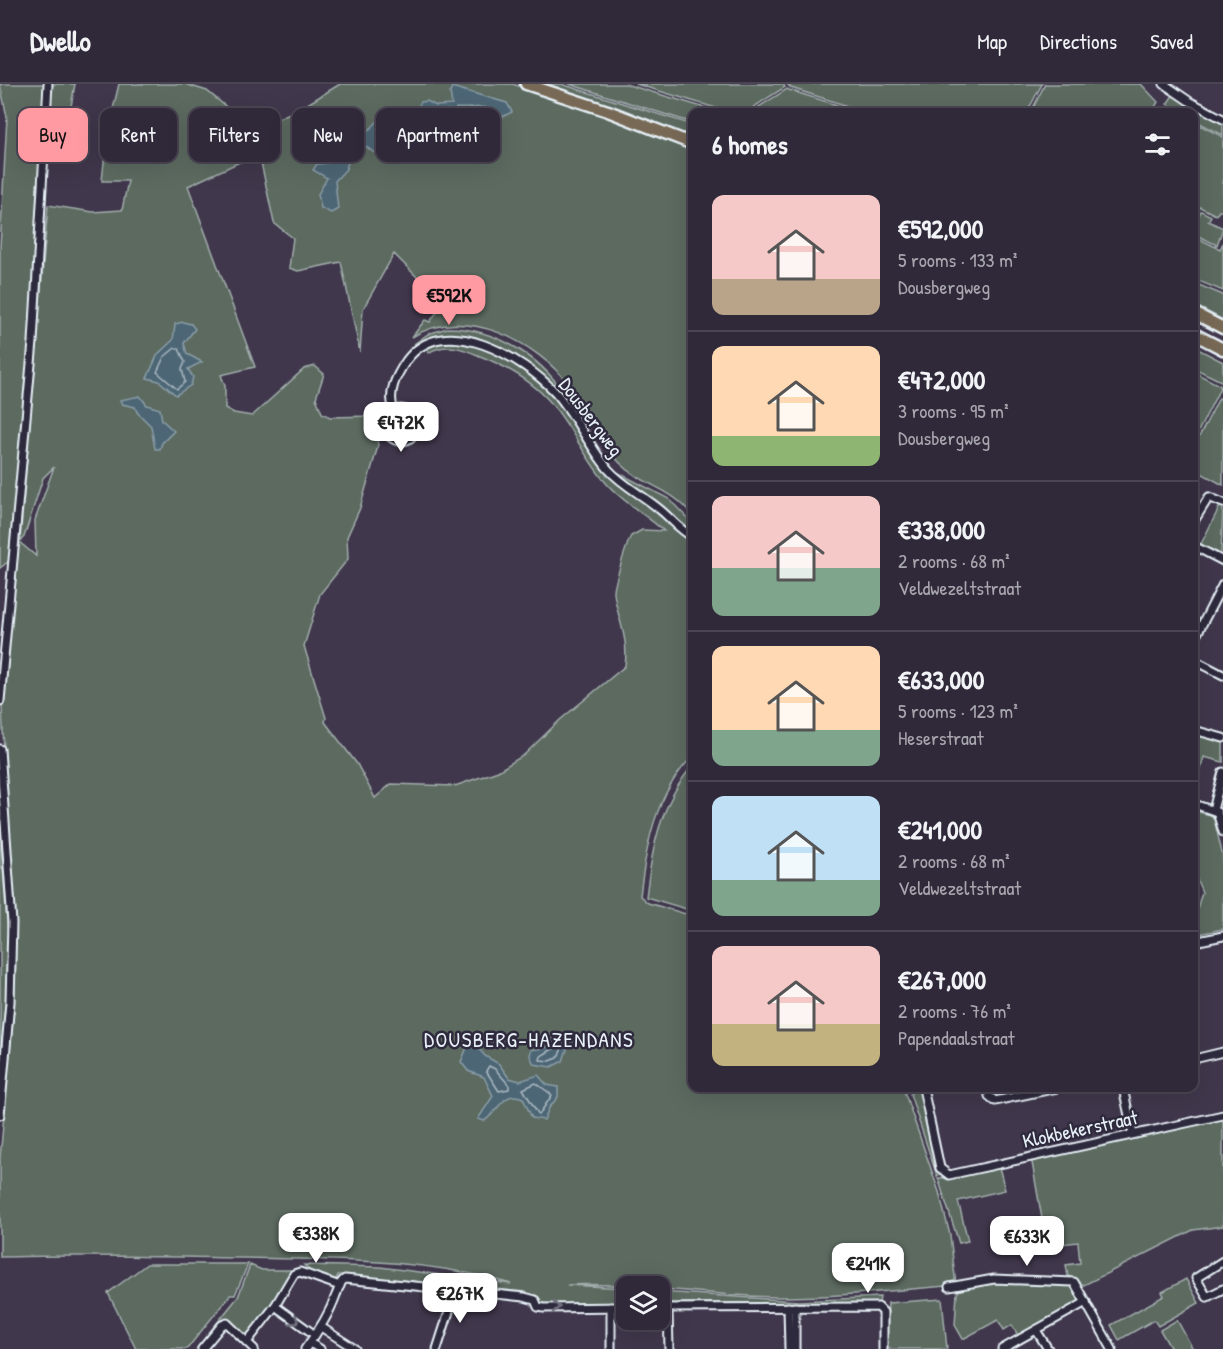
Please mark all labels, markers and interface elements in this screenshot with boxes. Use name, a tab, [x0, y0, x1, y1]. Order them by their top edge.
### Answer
text: Dwello	[30, 22, 91, 60]
text: Map	[977, 27, 1007, 56]
text: Directions	[1040, 27, 1117, 56]
text: Saved	[1150, 27, 1193, 56]
chip: Buy	[18, 108, 88, 162]
chip: Rent	[100, 108, 177, 162]
chip: Filters	[189, 108, 280, 162]
chip: New	[292, 108, 364, 162]
chip: Apartment	[376, 108, 500, 162]
text: 6 homes	[712, 127, 788, 162]
icon: filters	[1141, 128, 1174, 161]
text: €592,000	[898, 211, 983, 246]
icon: home	[760, 219, 832, 291]
text: 5 rooms · 133 m²	[898, 246, 1017, 273]
text: Dousbergweg	[898, 273, 990, 300]
pin: €592K	[407, 275, 491, 326]
text: €592K	[426, 281, 472, 308]
text: €472,000	[898, 362, 986, 397]
icon: home	[760, 370, 832, 442]
street label: Dousbergweg	[553, 372, 630, 462]
text: 3 rooms · 95 m²	[898, 397, 1008, 424]
pin: €472K	[359, 402, 443, 453]
text: €472K	[378, 408, 424, 435]
text: Dousbergweg	[898, 424, 990, 451]
text: €338,000	[898, 512, 985, 547]
icon: home	[760, 520, 832, 592]
text: 2 rooms · 68 m²	[898, 547, 1010, 574]
text: Veldwezeltstraat	[898, 574, 1021, 601]
text: €633,000	[898, 662, 984, 697]
icon: home	[760, 670, 832, 742]
text: 5 rooms · 123 m²	[898, 697, 1018, 724]
text: Heserstraat	[898, 724, 984, 751]
text: €241,000	[898, 812, 982, 847]
icon: home	[760, 820, 832, 892]
text: 2 rooms · 68 m²	[898, 847, 1010, 874]
text: Veldwezeltstraat	[898, 874, 1021, 901]
text: €267,000	[898, 962, 986, 997]
icon: home	[760, 970, 832, 1042]
text: 2 rooms · 76 m²	[898, 997, 1011, 1024]
text: Papendaalstraat	[898, 1024, 1015, 1051]
district label: DOUSBERG-HAZENDANS	[424, 1025, 634, 1054]
street label: Klokbekerstraat	[1020, 1103, 1141, 1154]
pin: €338K	[274, 1213, 358, 1264]
pin: €633K	[985, 1216, 1069, 1267]
text: €338K	[293, 1219, 339, 1246]
text: €633K	[1004, 1222, 1050, 1249]
pin: €241K	[826, 1243, 910, 1294]
text: €241K	[846, 1249, 890, 1276]
pin: €267K	[418, 1273, 502, 1324]
map controls	[616, 1276, 670, 1330]
button: layers	[616, 1276, 670, 1330]
text: €267K	[436, 1279, 484, 1306]
one-way arrow	[552, 1301, 561, 1314]
one-way arrow	[288, 1314, 299, 1325]

